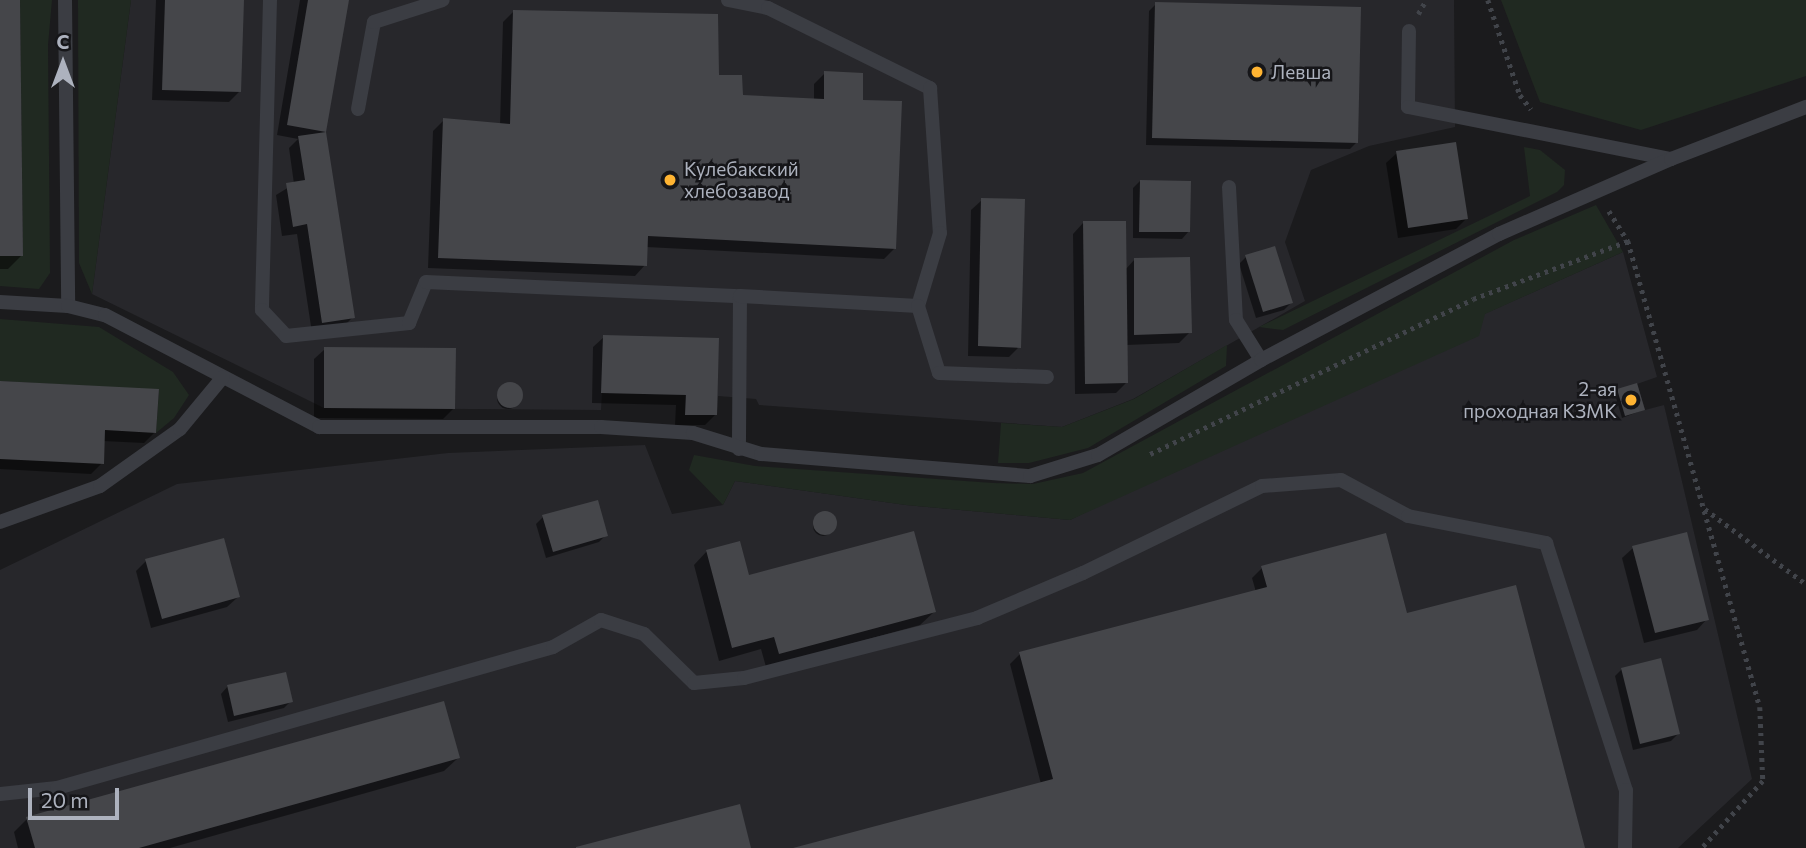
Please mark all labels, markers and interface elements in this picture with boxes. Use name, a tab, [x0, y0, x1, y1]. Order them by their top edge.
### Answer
north arrow	[28, 28, 98, 98]
text: С	[57, 30, 70, 53]
place label: Левша	[1271, 61, 1331, 83]
marker: Левша	[1249, 64, 1265, 80]
place label: Кулебакский хлебозавод	[684, 158, 799, 202]
marker: Кулебакский хлебозавод	[662, 172, 678, 188]
place label: 2-ая проходная КЗМК	[1463, 378, 1617, 422]
marker: 2-ая проходная КЗМК	[1623, 392, 1639, 408]
scale bar	[32, 774, 122, 818]
text: 20 m	[41, 787, 89, 812]

